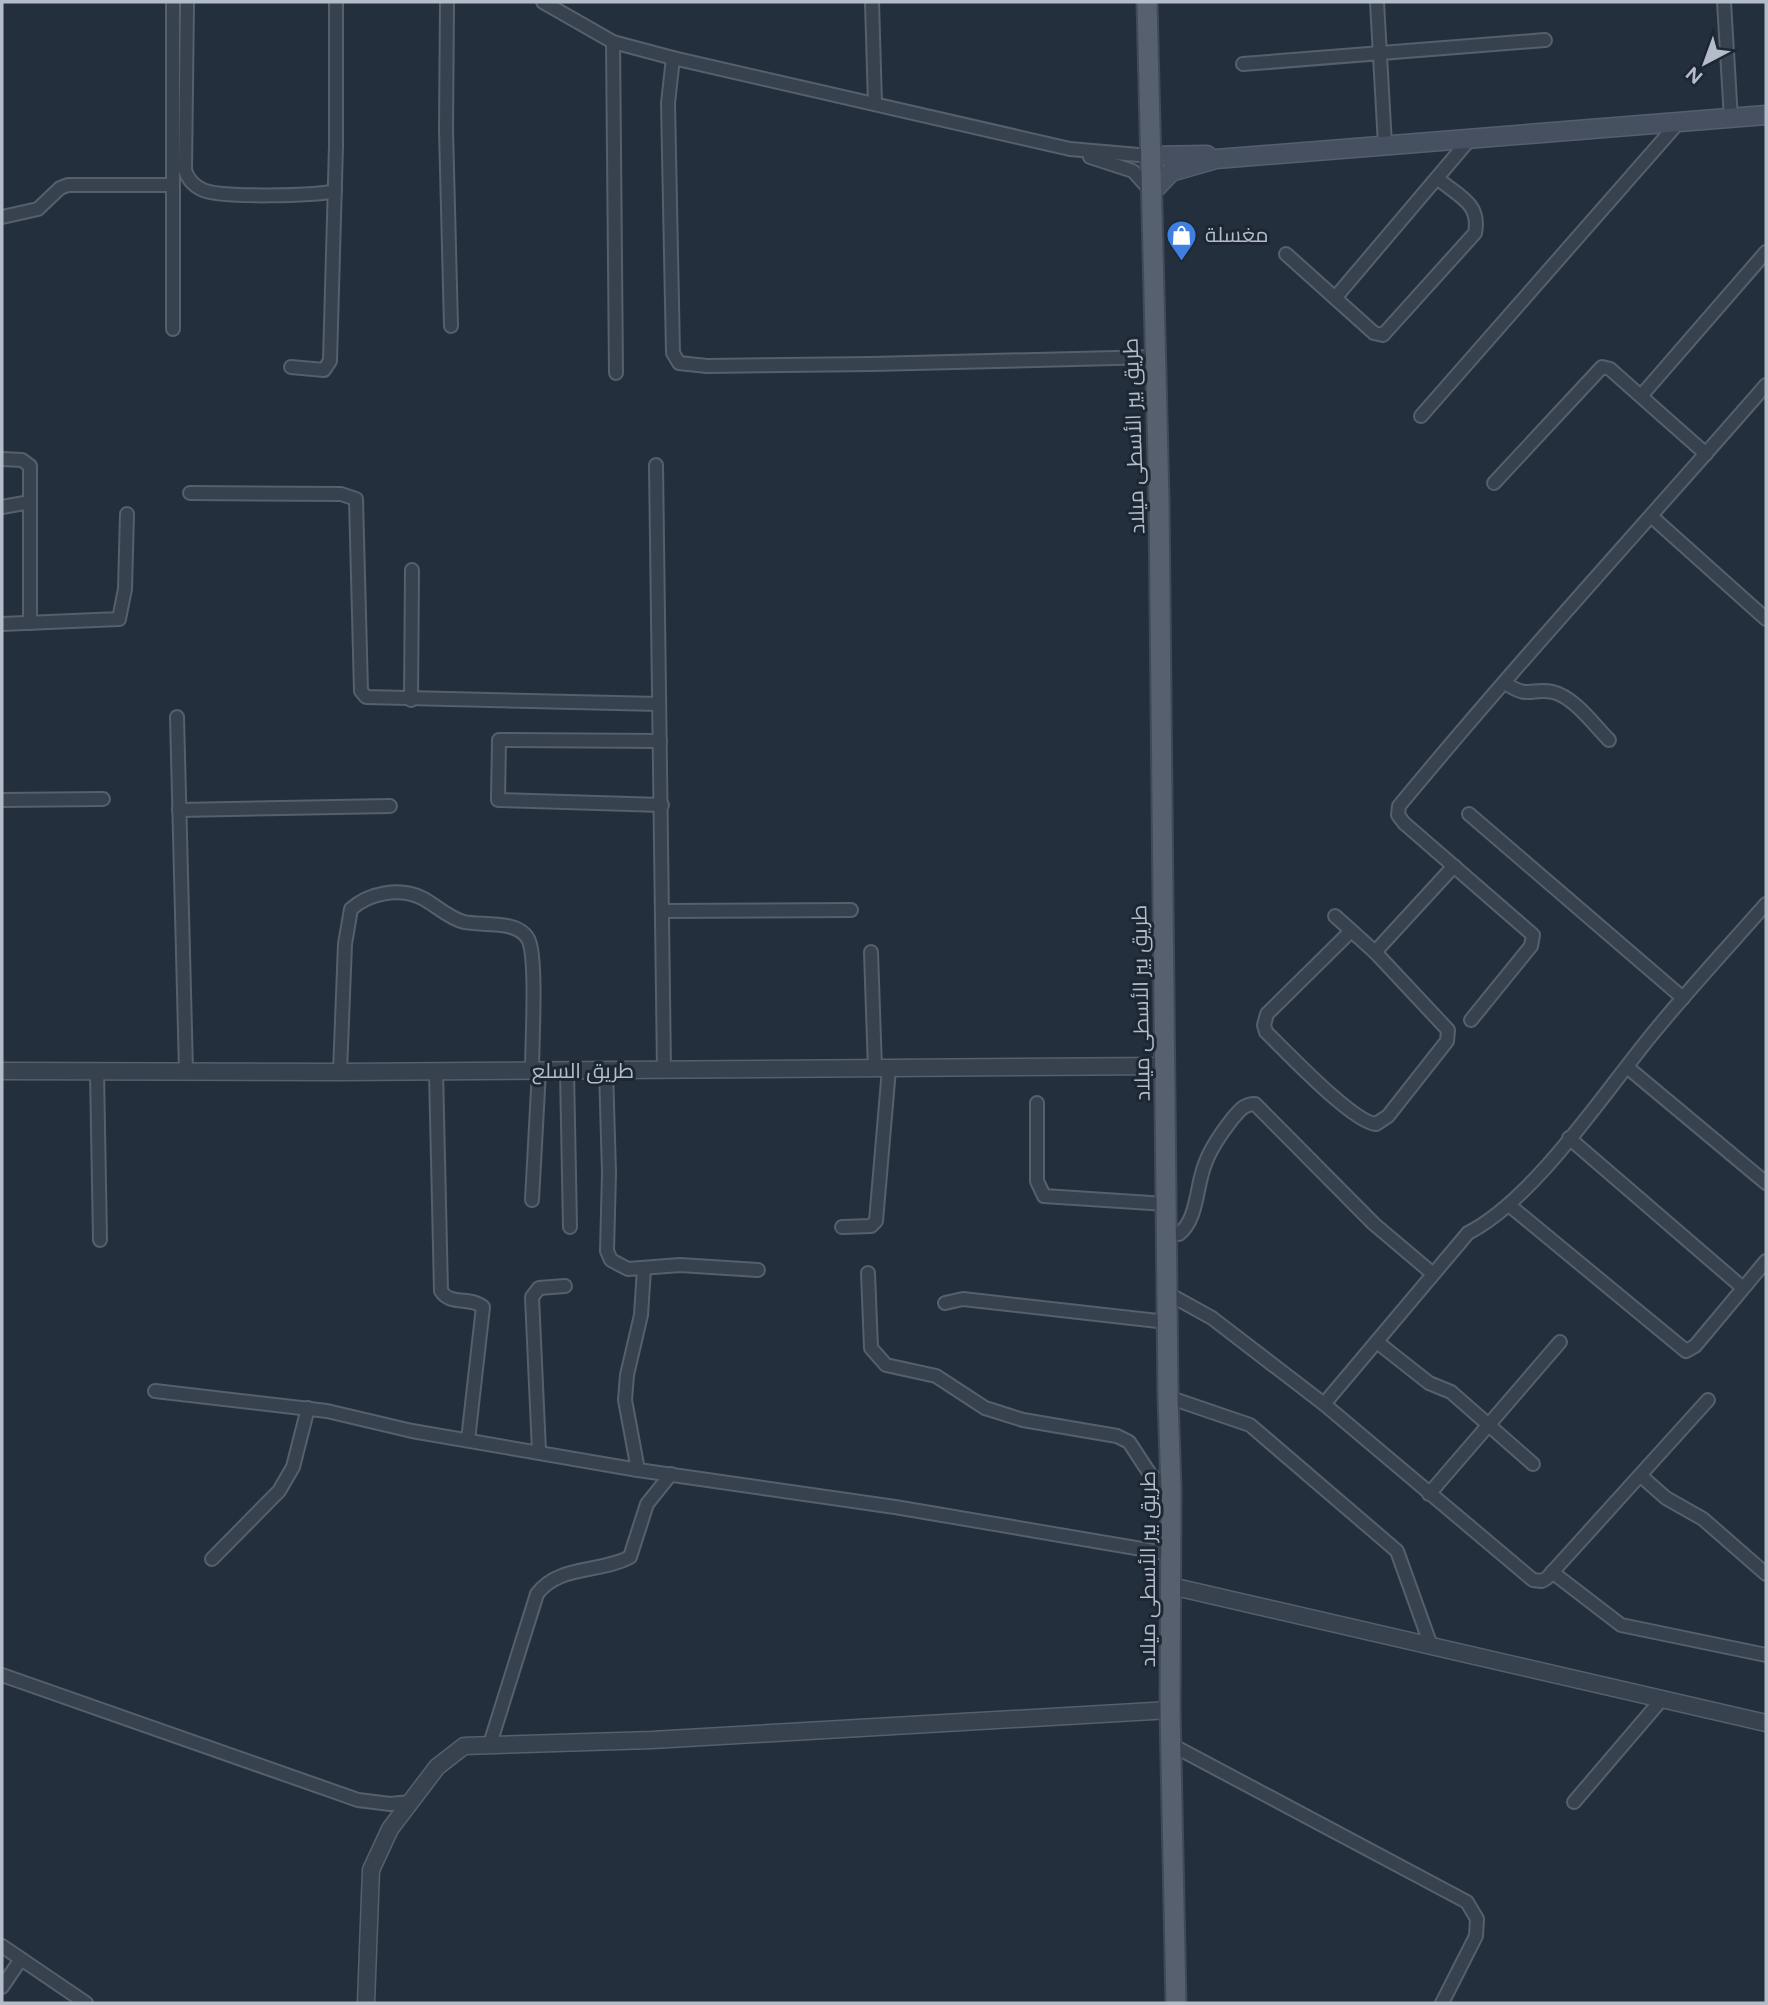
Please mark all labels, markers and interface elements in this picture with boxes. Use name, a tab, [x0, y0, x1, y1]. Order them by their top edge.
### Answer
north arrow	[1670, 28, 1740, 98]
text: N	[1681, 62, 1707, 89]
shop icon: مغسلة	[1165, 218, 1199, 262]
place label: مغسلة	[1205, 222, 1268, 247]
street label: طريق بير الأسطى ميلاد	[1118, 337, 1150, 535]
street label: طريق بير الأسطى ميلاد	[1126, 905, 1156, 1101]
street label: طريق السلع	[532, 1058, 634, 1085]
street label: طريق بير الأسطى ميلاد	[1135, 1471, 1161, 1667]

